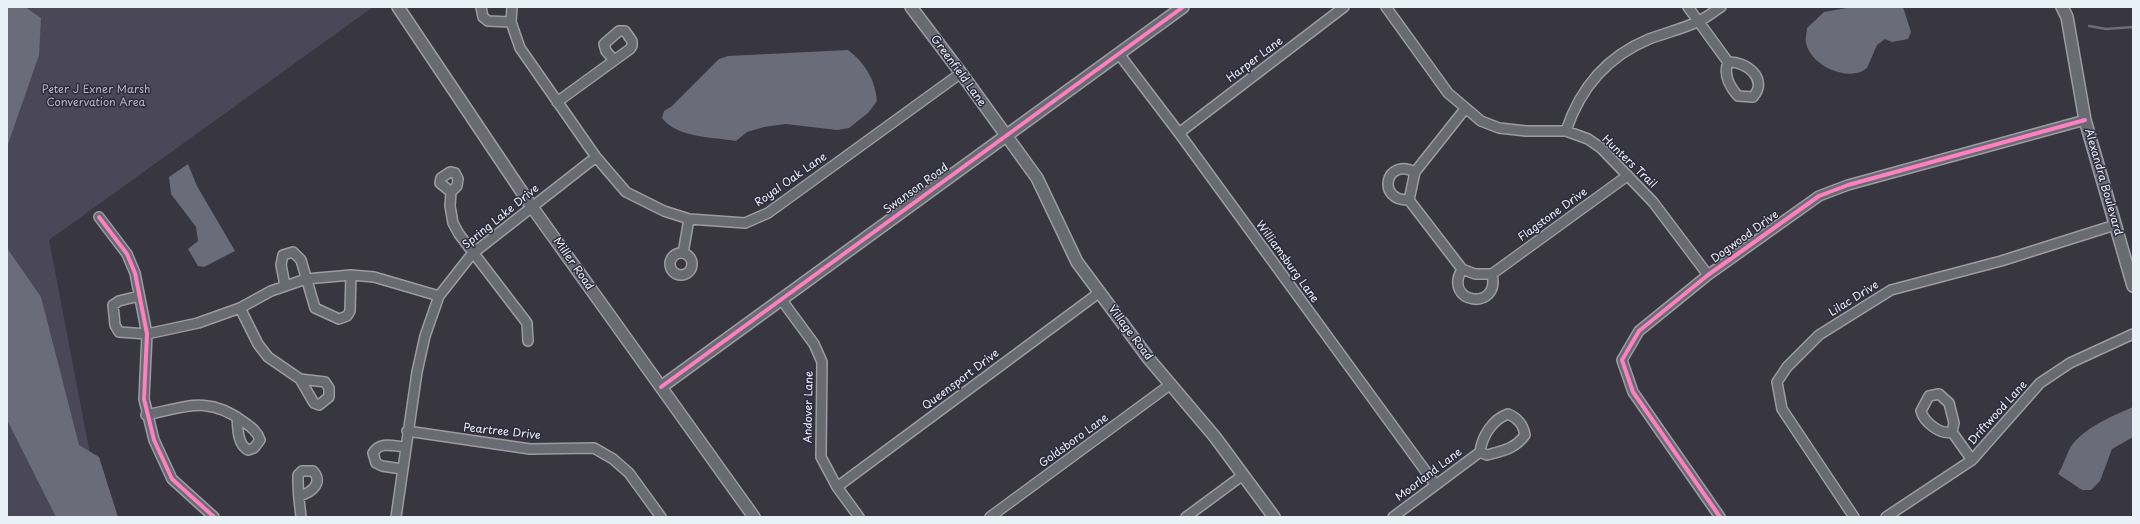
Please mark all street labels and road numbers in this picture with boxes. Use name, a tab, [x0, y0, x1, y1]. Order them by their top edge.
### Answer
street label: Greenfield Lane	[928, 33, 988, 109]
street label: Harper Lane	[1224, 35, 1286, 85]
street label: Alexandra Boulevard	[2081, 127, 2125, 237]
street label: Hunters Trail	[1599, 133, 1659, 191]
street label: Royal Oak Lane	[752, 150, 830, 210]
street label: Swanson Road	[881, 161, 951, 217]
street label: Spring Lake Drive	[460, 182, 542, 252]
street label: Flagstone Drive	[1516, 186, 1590, 244]
street label: Dogwood Drive	[1709, 208, 1781, 266]
street label: Williamsburg Lane	[1253, 218, 1321, 306]
street label: Miller Road	[550, 235, 596, 293]
street label: Lilac Drive	[1827, 278, 1881, 320]
street label: Village Road	[1105, 303, 1155, 363]
street label: Queensport Drive	[920, 347, 1002, 413]
street label: Andover Lane	[802, 371, 816, 443]
street label: Driftwood Lane	[1966, 378, 2030, 448]
street label: Goldsboro Lane	[1037, 411, 1111, 471]
street label: Peartree Drive	[463, 421, 541, 443]
street label: Moorland Lane	[1393, 446, 1465, 504]

